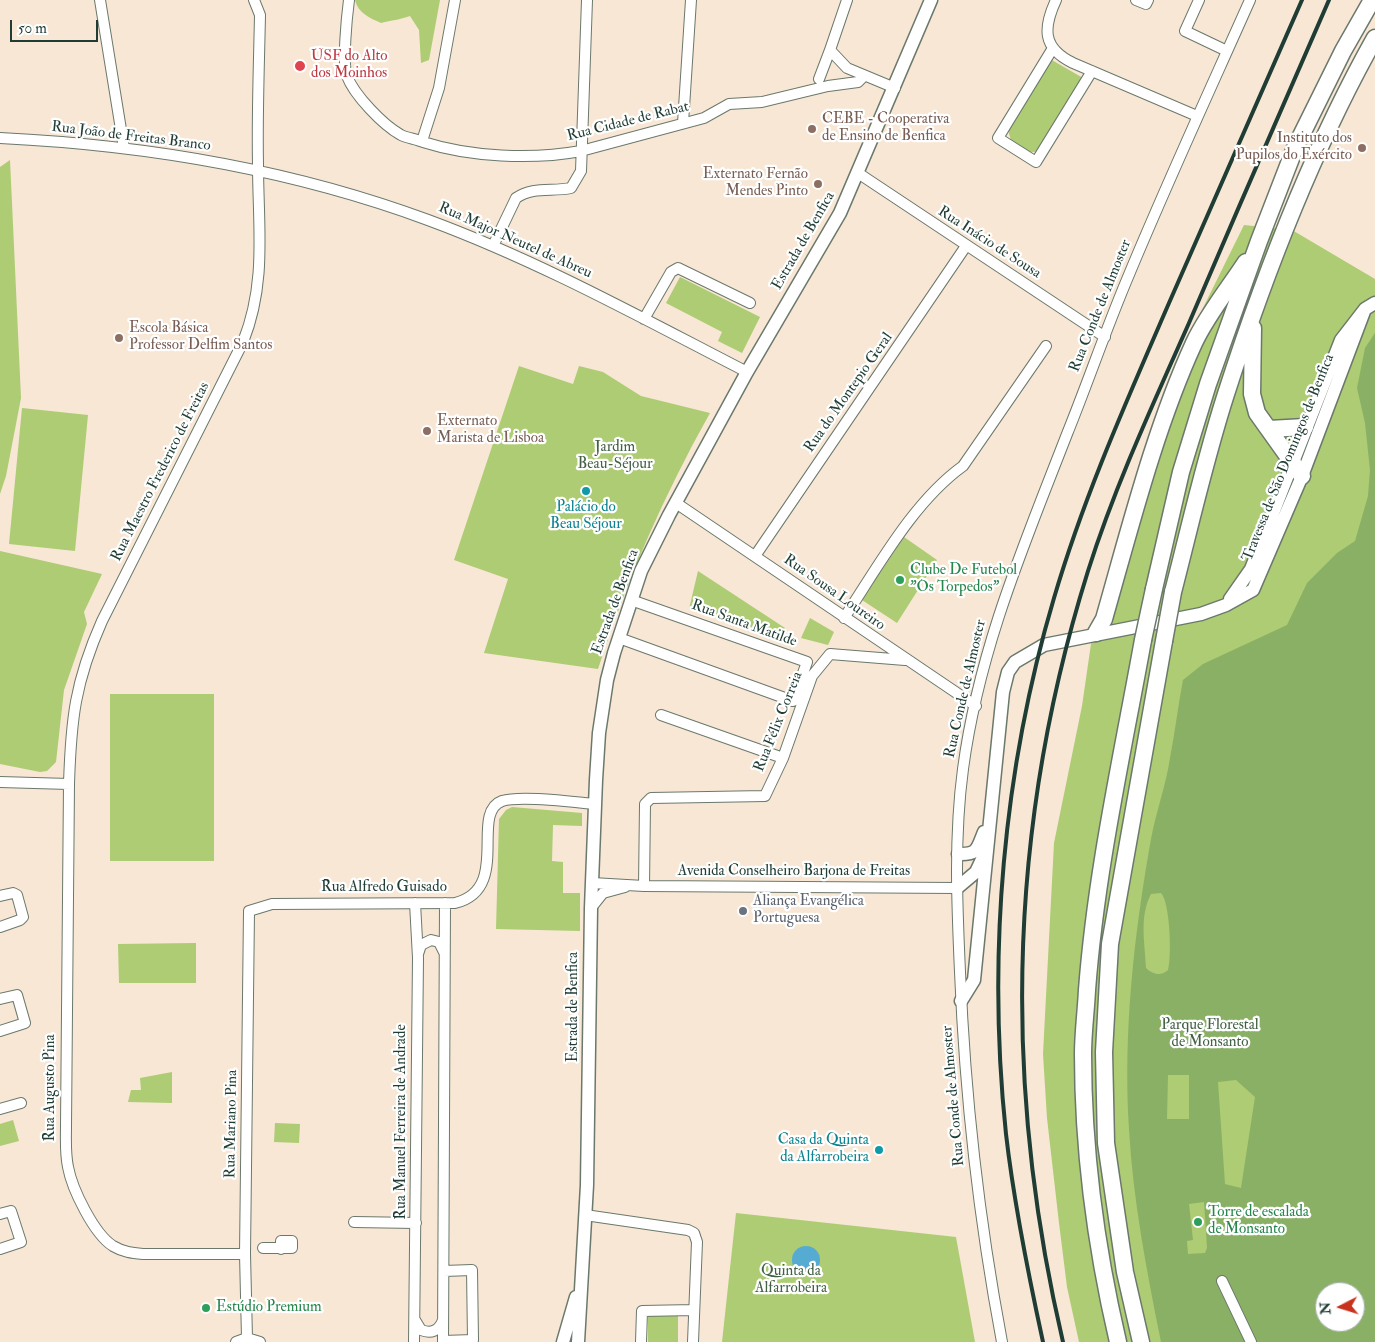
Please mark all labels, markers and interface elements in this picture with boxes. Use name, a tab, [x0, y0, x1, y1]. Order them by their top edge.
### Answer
scale bar	[12, 10, 100, 42]
text: 50 m	[18, 19, 47, 38]
place label: USF do Alto dos Moinhos	[311, 48, 388, 83]
marker: USF do Alto dos Moinhos	[293, 59, 307, 73]
street label: Rua Cidade de Rabat	[565, 98, 691, 146]
place label: CEBE - Cooperativa de Ensino de Benfica	[822, 111, 949, 146]
street label: Rua João de Freitas Branco	[50, 118, 212, 156]
marker: CEBE - Cooperativa de Ensino de Benfica	[806, 123, 818, 135]
place label: Instituto dos Pupilos do Exército	[1236, 130, 1352, 165]
marker: Instituto dos Pupilos do Exército	[1356, 142, 1368, 154]
place label: Externato Fernão Mendes Pinto	[703, 166, 808, 201]
marker: Externato Fernão Mendes Pinto	[812, 178, 824, 190]
street label: Estrada de Benfica	[769, 189, 839, 293]
street label: Rua Major Neutel de Abreu	[435, 199, 595, 283]
street label: Rua Inácio de Sousa	[934, 203, 1044, 283]
street label: Rua Conde de Almoster	[1066, 237, 1136, 375]
place label: Escola Básica Professor Delfim Santos	[129, 320, 272, 355]
street label: Rua do Montepio Geral	[801, 330, 897, 456]
marker: Escola Básica Professor Delfim Santos	[113, 332, 125, 344]
street label: Travessa de São Domingos de Benfica	[1239, 352, 1339, 564]
street label: Rua Maestro Frederico de Freitas	[108, 379, 214, 565]
place label: Externato Marista de Lisboa	[437, 413, 544, 448]
marker: Externato Marista de Lisboa	[421, 425, 433, 437]
park label: Jardim Beau-Séjour	[577, 439, 653, 474]
marker: Palácio do Beau Séjour	[580, 485, 592, 497]
place label: Palácio do Beau Séjour	[550, 499, 622, 534]
street label: Estrada de Benfica	[589, 547, 643, 657]
street label: Rua Sousa Loureiro	[780, 551, 888, 635]
place label: Clube De Futebol "Os Torpedos"	[910, 562, 1017, 597]
marker: Clube De Futebol "Os Torpedos"	[894, 574, 906, 586]
street label: Rua Santa Matilde	[689, 597, 799, 651]
street label: Rua Conde de Almoster	[941, 618, 991, 760]
street label: Rua Félix Correia	[751, 669, 807, 775]
street label: Avenida Conselheiro Barjona de Freitas	[678, 863, 910, 881]
street label: Rua Alfredo Guisado	[321, 879, 447, 897]
place label: Aliança Evangélica Portuguesa	[753, 893, 864, 928]
marker: Aliança Evangélica Portuguesa	[737, 905, 749, 917]
street label: Estrada de Benfica	[565, 952, 583, 1062]
park label: Parque Florestal de Monsanto	[1161, 1017, 1259, 1052]
street label: Rua Manuel Ferreira de Andrade	[393, 1024, 411, 1220]
street label: Rua Conde de Almoster	[939, 1025, 969, 1167]
street label: Rua Augusto Pina	[42, 1034, 60, 1142]
street label: Rua Mariano Pina	[222, 1070, 242, 1178]
place label: Casa da Quinta da Alfarrobeira	[778, 1132, 869, 1167]
marker: Casa da Quinta da Alfarrobeira	[873, 1144, 885, 1156]
place label: Torre de escalada de Monsanto	[1208, 1204, 1309, 1239]
marker: Torre de escalada de Monsanto	[1192, 1216, 1204, 1228]
park label: Quinta da Alfarrobeira	[755, 1263, 827, 1298]
north arrow	[1315, 1282, 1365, 1332]
place label: Estúdio Premium	[216, 1299, 322, 1317]
text: N	[1317, 1301, 1335, 1315]
marker: Estúdio Premium	[200, 1302, 212, 1314]

